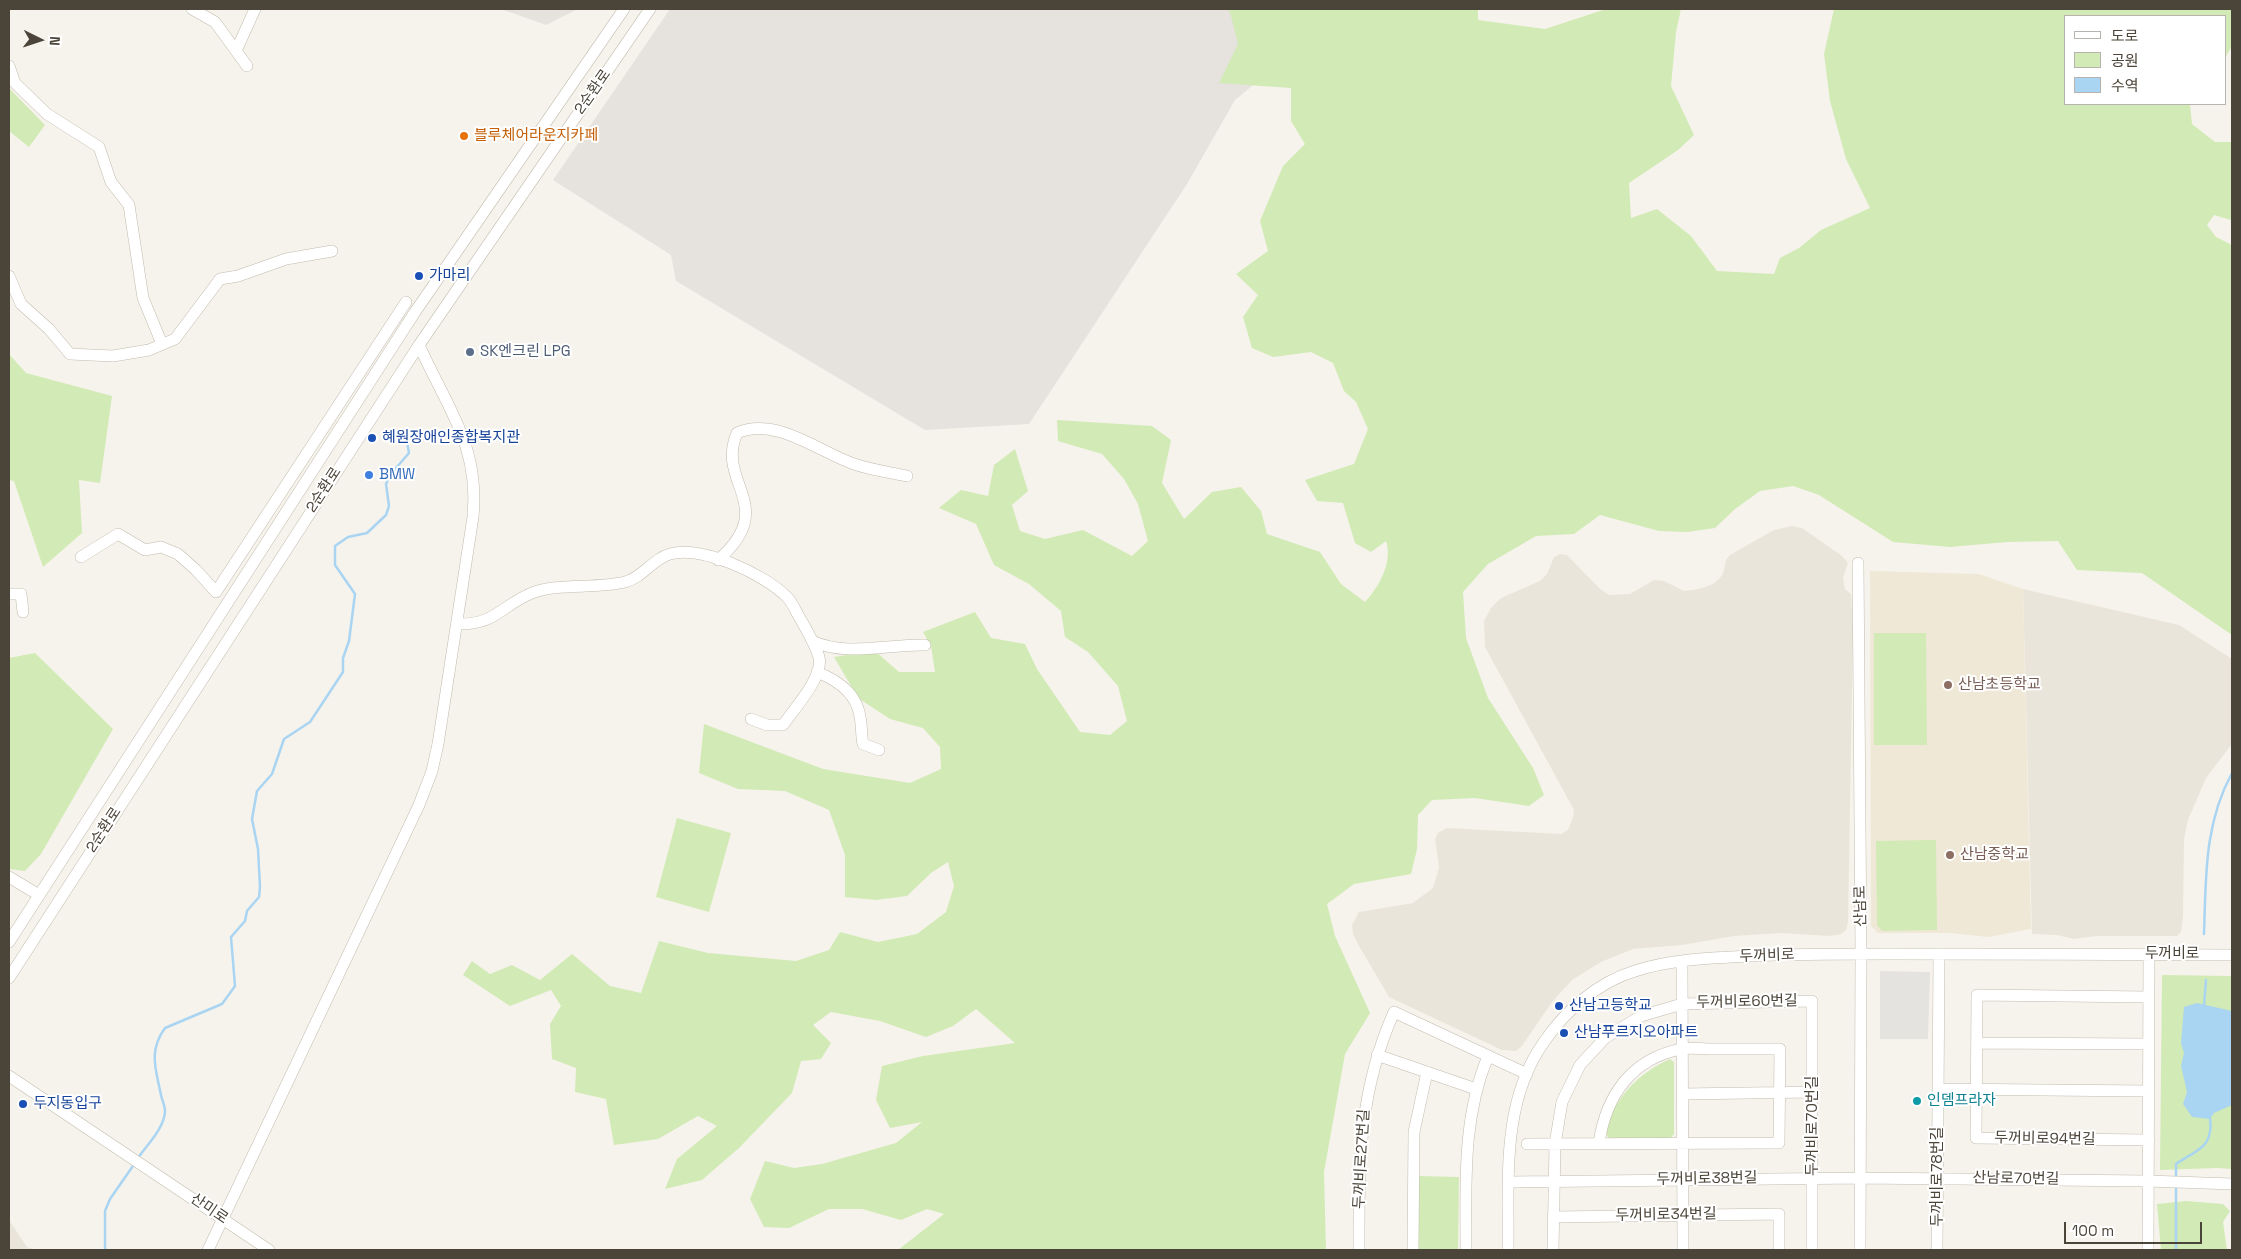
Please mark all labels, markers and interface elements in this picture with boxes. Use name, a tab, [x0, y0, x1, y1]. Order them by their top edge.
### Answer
north arrow	[15, 15, 65, 65]
legend	[2064, 15, 2226, 105]
text: 도로	[2111, 26, 2139, 45]
text: N	[46, 36, 64, 46]
text: 공원	[2111, 51, 2139, 70]
street label: 2순환로	[571, 66, 615, 118]
text: 수역	[2111, 76, 2139, 95]
place label: 블루체어라운지카페	[474, 127, 598, 145]
marker: 블루체어라운지카페	[458, 130, 470, 142]
place label: 가마리	[429, 267, 470, 285]
marker: 가마리	[413, 270, 425, 282]
place label: SK엔크린 LPG	[480, 343, 571, 361]
marker: SK엔크린 LPG	[464, 346, 476, 358]
place label: 혜원장애인종합복지관	[382, 429, 520, 447]
marker: 혜원장애인종합복지관	[366, 432, 378, 444]
street label: 2순환로	[303, 464, 345, 516]
place label: BMW	[379, 466, 415, 484]
marker: BMW	[363, 469, 375, 481]
place label: 산남초등학교	[1958, 676, 2041, 694]
marker: 산남초등학교	[1942, 679, 1954, 691]
street label: 2순환로	[83, 804, 125, 856]
place label: 산남중학교	[1960, 846, 2029, 864]
marker: 산남중학교	[1944, 849, 1956, 861]
street label: 산남로	[1852, 885, 1870, 927]
street label: 두꺼비로	[2144, 945, 2200, 963]
street label: 두꺼비로	[1739, 946, 1795, 966]
street label: 두꺼비로60번길	[1696, 992, 1798, 1012]
place label: 산남고등학교	[1569, 997, 1652, 1015]
marker: 산남고등학교	[1553, 1000, 1565, 1012]
place label: 산남푸르지오아파트	[1574, 1024, 1698, 1042]
marker: 산남푸르지오아파트	[1558, 1027, 1570, 1039]
street label: 두꺼비로70번길	[1804, 1076, 1822, 1176]
place label: 인뎀프라자	[1927, 1092, 1996, 1110]
place label: 두지동입구	[33, 1095, 102, 1113]
marker: 인뎀프라자	[1911, 1095, 1923, 1107]
marker: 두지동입구	[17, 1098, 29, 1110]
street label: 두꺼비로27번길	[1350, 1109, 1374, 1209]
street label: 두꺼비로78번길	[1929, 1127, 1947, 1227]
street label: 두꺼비로94번길	[1994, 1129, 2096, 1149]
street label: 두꺼비로38번길	[1656, 1169, 1758, 1189]
street label: 산남로70번길	[1972, 1169, 2060, 1189]
street label: 산미로	[187, 1190, 231, 1228]
street label: 두꺼비로34번길	[1615, 1205, 1717, 1225]
scale bar	[2066, 1212, 2204, 1244]
text: 100 m	[2072, 1221, 2114, 1240]

